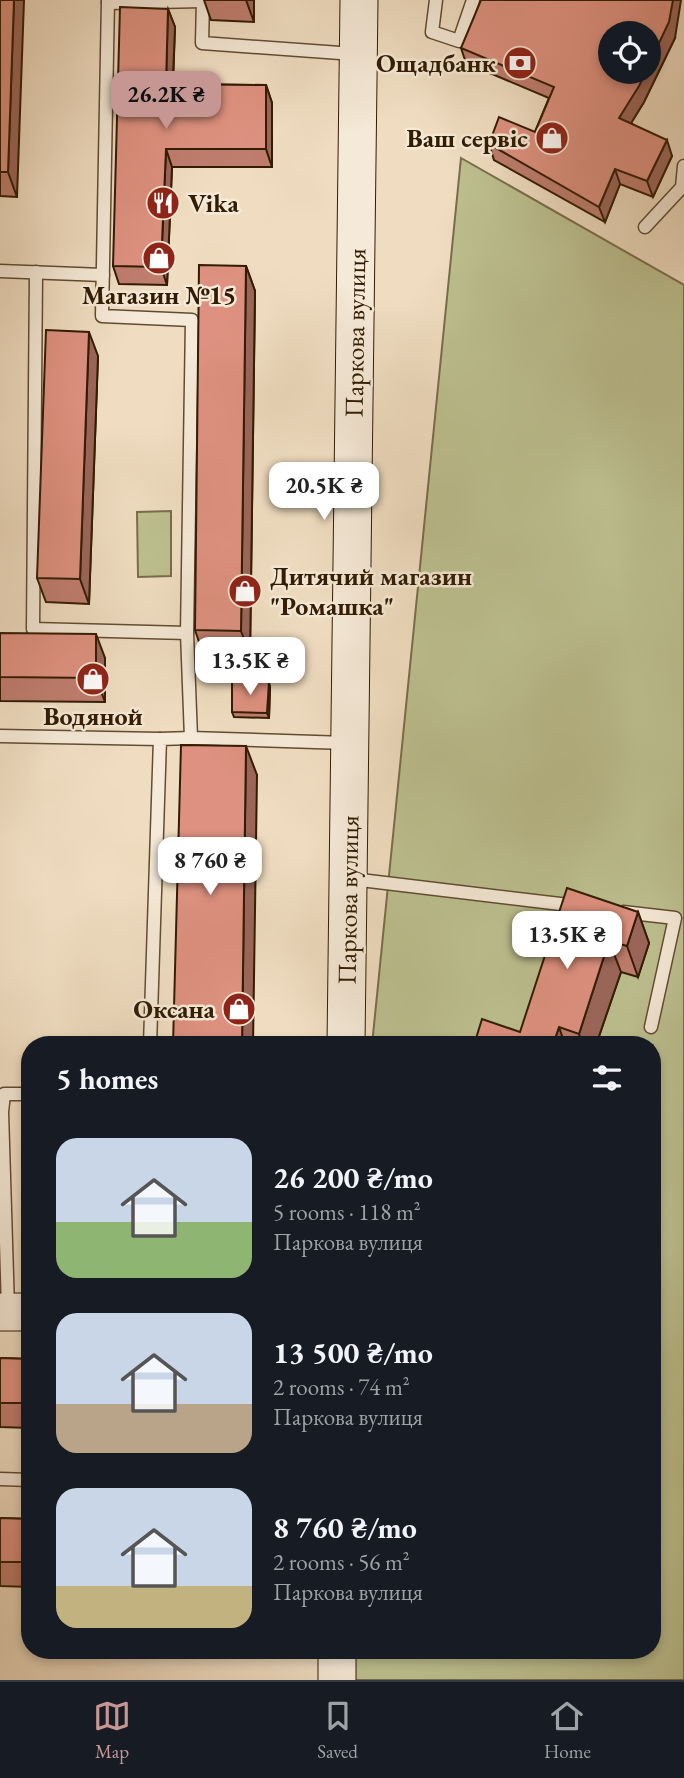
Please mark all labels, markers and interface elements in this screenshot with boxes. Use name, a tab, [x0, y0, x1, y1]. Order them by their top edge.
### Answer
map controls	[598, 21, 661, 84]
button: locate	[598, 21, 661, 84]
bank icon: Ощадбанк	[501, 44, 539, 82]
place label: Ощадбанк	[376, 46, 497, 80]
pin: 26.2K ₴	[101, 72, 231, 131]
text: 26.2K ₴	[127, 79, 205, 109]
shop icon: Ваш сервіс	[533, 119, 571, 157]
place label: Ваш сервіс	[406, 121, 528, 155]
restaurant icon: Vika	[144, 184, 182, 222]
place label: Vika	[188, 186, 239, 220]
shop icon: Магазин №15	[140, 239, 178, 277]
street label: Паркова вулиця	[337, 248, 373, 418]
place label: Магазин №15	[82, 278, 236, 312]
pin: 20.5K ₴	[259, 462, 389, 522]
text: 20.5K ₴	[285, 470, 363, 500]
place label: Дитячий магазин "Ромашка"	[270, 559, 472, 623]
shop icon: Дитячий магазин "Ромашка"	[226, 572, 264, 610]
pin: 13.5K ₴	[185, 638, 315, 697]
text: 13.5K ₴	[211, 645, 289, 675]
shop icon: Водяной	[74, 660, 112, 698]
place label: Водяной	[43, 699, 143, 733]
street label: Паркова вулиця	[330, 815, 366, 985]
pin: 8 760 ₴	[145, 838, 275, 897]
text: 8 760 ₴	[174, 845, 246, 875]
pin: 13.5K ₴	[502, 912, 632, 971]
text: 13.5K ₴	[528, 919, 606, 949]
shop icon: Оксана	[220, 990, 258, 1028]
place label: Оксана	[133, 992, 216, 1026]
text: 5 homes	[56, 1059, 158, 1098]
icon: filters	[588, 1059, 626, 1097]
text: 26 200 ₴/mo	[273, 1158, 433, 1197]
icon: home	[112, 1166, 196, 1250]
text: 5 rooms · 118 m²	[273, 1197, 421, 1227]
text: Паркова вулиця	[273, 1227, 423, 1257]
text: 13 500 ₴/mo	[273, 1333, 433, 1372]
icon: home	[112, 1341, 196, 1425]
text: 2 rooms · 74 m²	[273, 1372, 410, 1402]
text: Паркова вулиця	[273, 1402, 423, 1432]
text: 8 760 ₴/mo	[273, 1508, 417, 1547]
icon: home	[112, 1516, 196, 1600]
text: 2 rooms · 56 m²	[273, 1547, 410, 1577]
text: Паркова вулиця	[273, 1577, 423, 1607]
tab: Map	[93, 1697, 131, 1764]
tab: Saved	[317, 1697, 358, 1764]
tab: Home	[544, 1697, 591, 1764]

